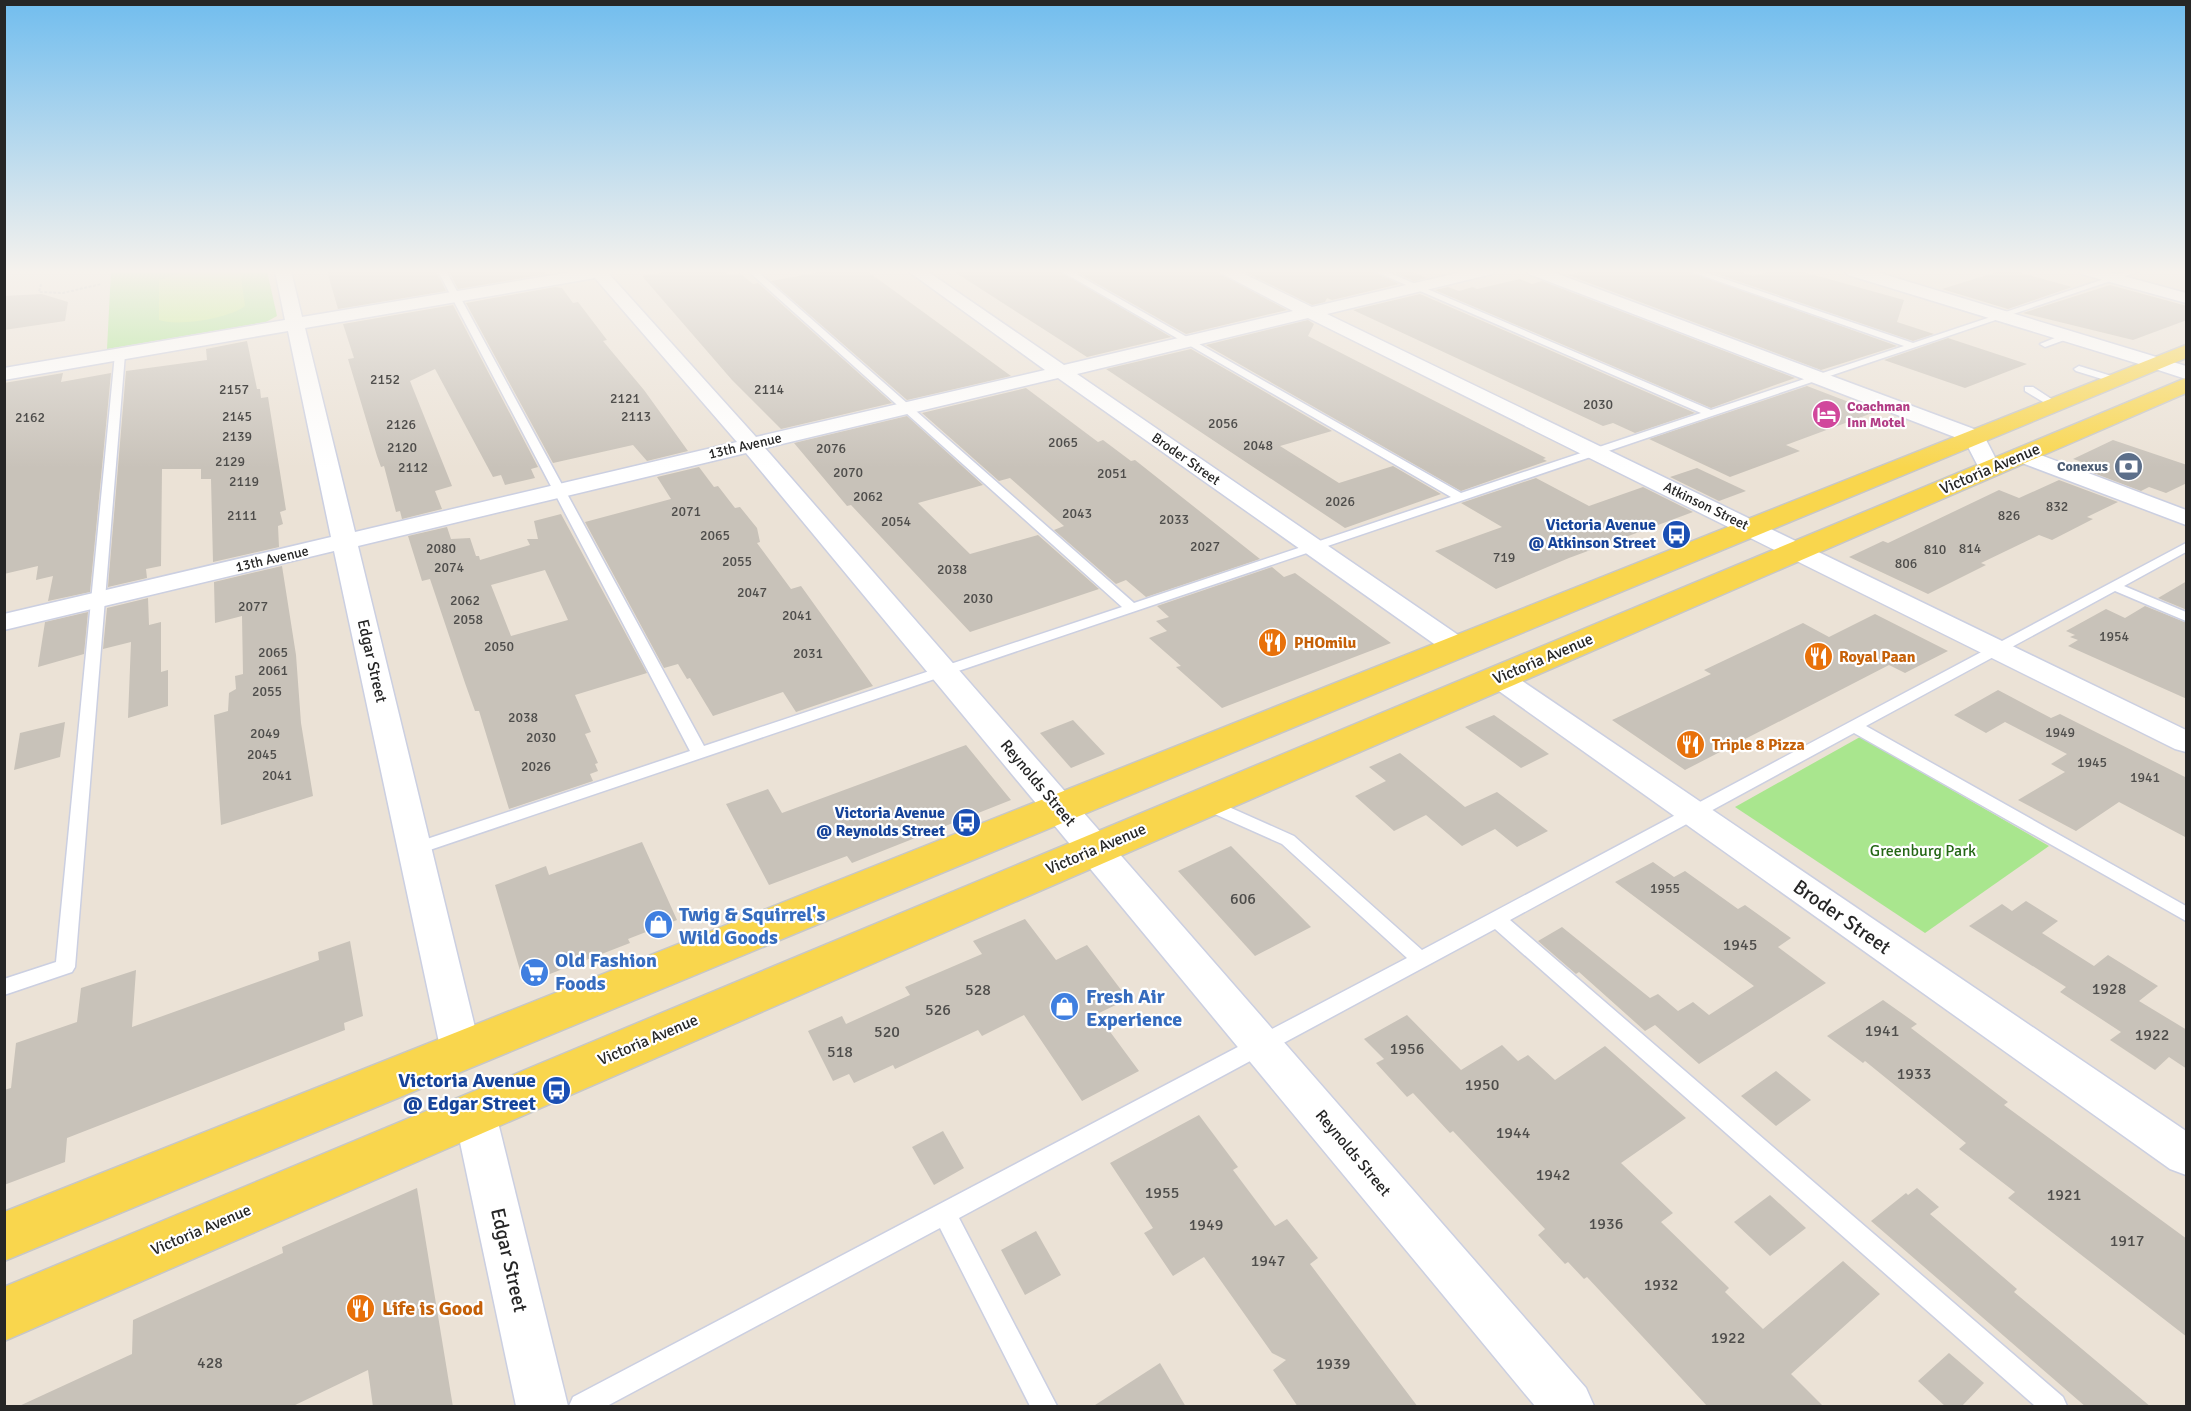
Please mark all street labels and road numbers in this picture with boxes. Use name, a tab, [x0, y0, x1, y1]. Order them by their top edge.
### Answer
street label: 13th Avenue	[707, 429, 783, 463]
street label: Broder Street	[1149, 429, 1224, 489]
street label: Victoria Avenue	[1937, 439, 2043, 499]
street label: Atkinson Street	[1661, 478, 1751, 534]
street label: 13th Avenue	[234, 542, 310, 576]
street label: Edgar Street	[353, 617, 391, 705]
street label: Victoria Avenue	[1490, 629, 1596, 689]
street label: Reynolds Street	[996, 736, 1080, 831]
street label: Victoria Avenue	[1043, 819, 1149, 879]
street label: Broder Street	[1788, 874, 1896, 960]
street label: Victoria Avenue	[595, 1010, 701, 1070]
street label: Reynolds Street	[1311, 1106, 1395, 1201]
street label: Victoria Avenue	[148, 1200, 254, 1260]
street label: Edgar Street	[485, 1205, 533, 1315]

